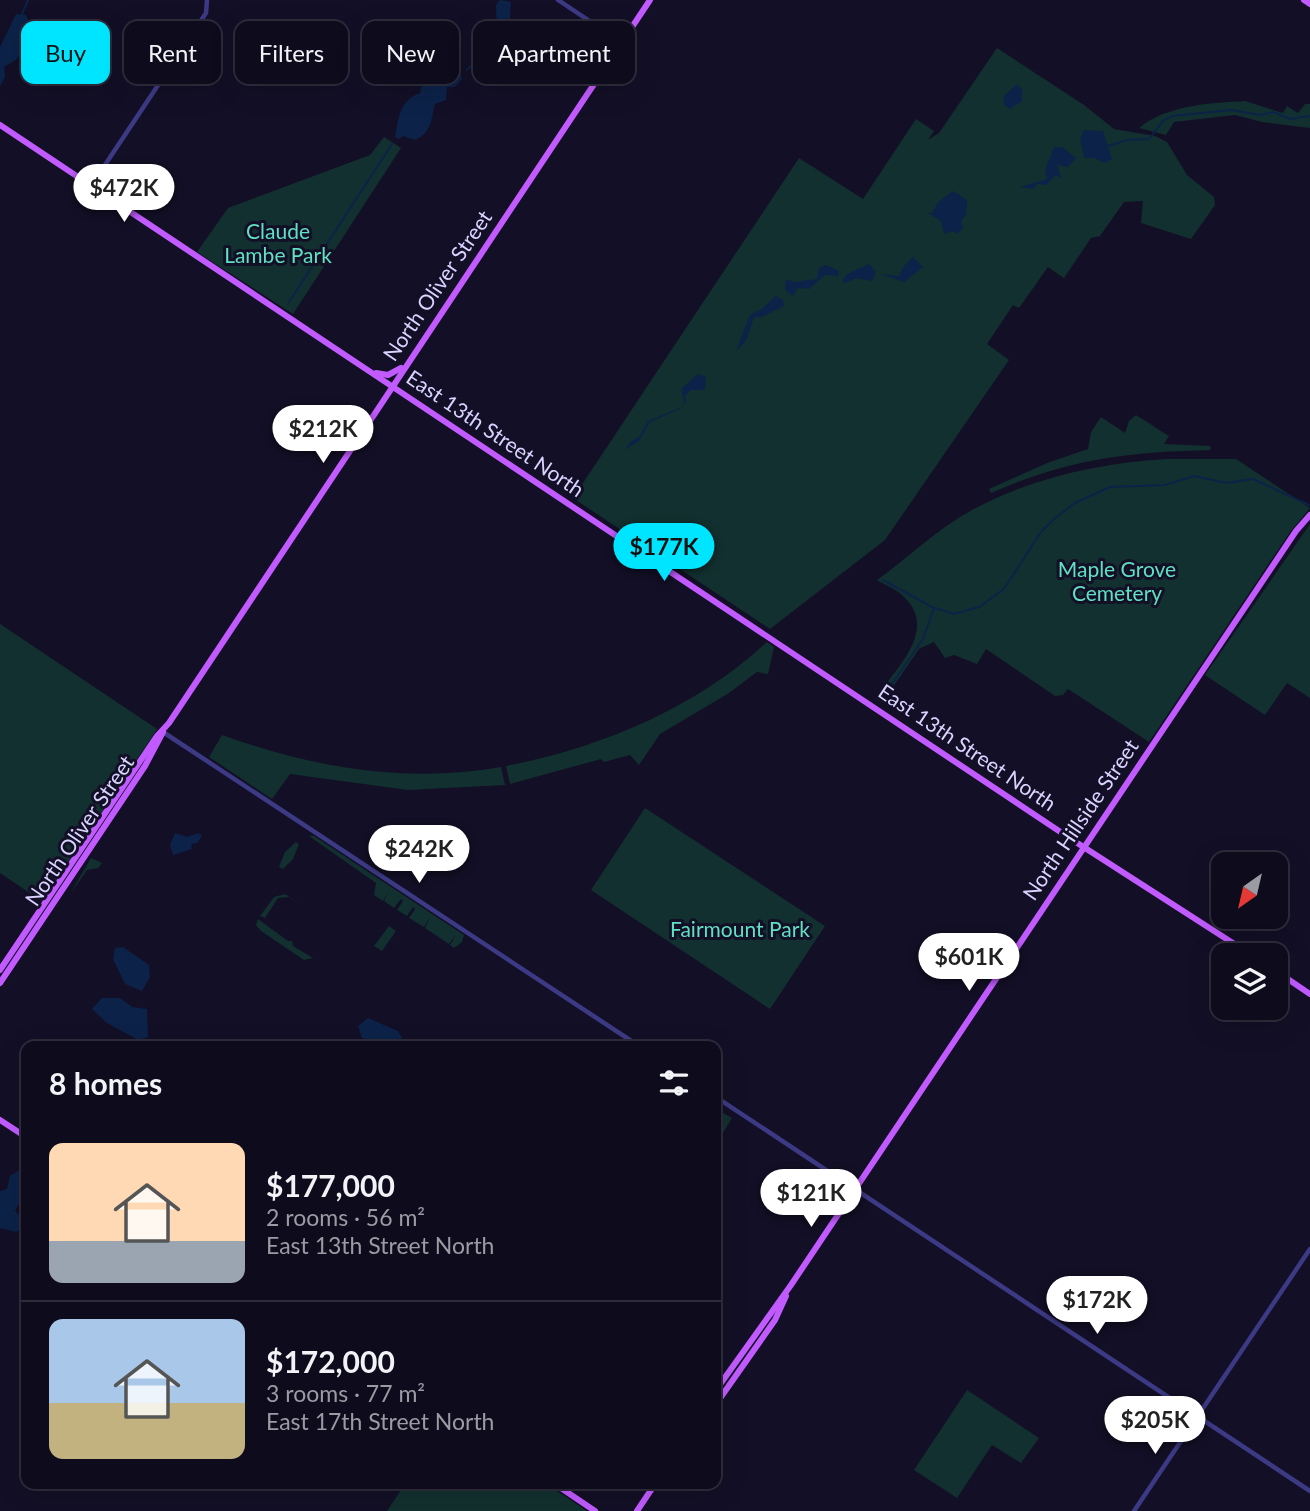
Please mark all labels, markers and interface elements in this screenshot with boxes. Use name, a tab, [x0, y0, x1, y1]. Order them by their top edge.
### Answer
chip: Buy	[21, 21, 110, 84]
chip: Rent	[124, 21, 221, 84]
chip: Filters	[235, 21, 348, 84]
chip: New	[362, 21, 459, 84]
chip: Apartment	[473, 21, 635, 84]
pin: $472K	[75, 164, 173, 224]
text: $472K	[89, 173, 159, 201]
street label: North Oliver Street	[377, 205, 497, 365]
park label: Claude Lambe Park	[224, 218, 332, 267]
street label: East 13th Street North	[402, 364, 589, 501]
pin: $212K	[274, 406, 372, 465]
text: $212K	[288, 414, 358, 442]
pin: $177K	[615, 524, 713, 583]
text: $177K	[629, 532, 699, 560]
park label: Maple Grove Cemetery	[1058, 556, 1176, 605]
street label: East 13th Street North	[874, 678, 1061, 815]
street label: North Hillside Street	[1017, 734, 1143, 904]
street label: North Oliver Street	[19, 750, 139, 910]
pin: $242K	[370, 826, 468, 885]
text: $242K	[384, 834, 454, 862]
north arrow	[1211, 852, 1288, 929]
map controls	[1211, 852, 1288, 1020]
park label: Fairmount Park	[670, 916, 810, 941]
pin: $601K	[920, 934, 1018, 993]
text: $601K	[934, 942, 1004, 970]
button: layers	[1211, 943, 1288, 1020]
icon: filters	[655, 1064, 693, 1102]
text: 8 homes	[49, 1065, 162, 1101]
text: $177,000	[266, 1167, 395, 1203]
pin: $121K	[762, 1170, 860, 1229]
icon: home	[105, 1171, 189, 1255]
text: $121K	[776, 1178, 846, 1206]
text: 2 rooms · 56 m²	[266, 1203, 425, 1231]
text: East 13th Street North	[266, 1231, 494, 1259]
pin: $172K	[1048, 1276, 1146, 1336]
text: $172K	[1062, 1285, 1132, 1313]
text: $172,000	[266, 1343, 395, 1379]
icon: home	[105, 1347, 189, 1431]
text: 3 rooms · 77 m²	[266, 1379, 425, 1407]
pin: $205K	[1106, 1396, 1204, 1456]
text: $205K	[1120, 1405, 1190, 1433]
text: East 17th Street North	[266, 1407, 494, 1435]

